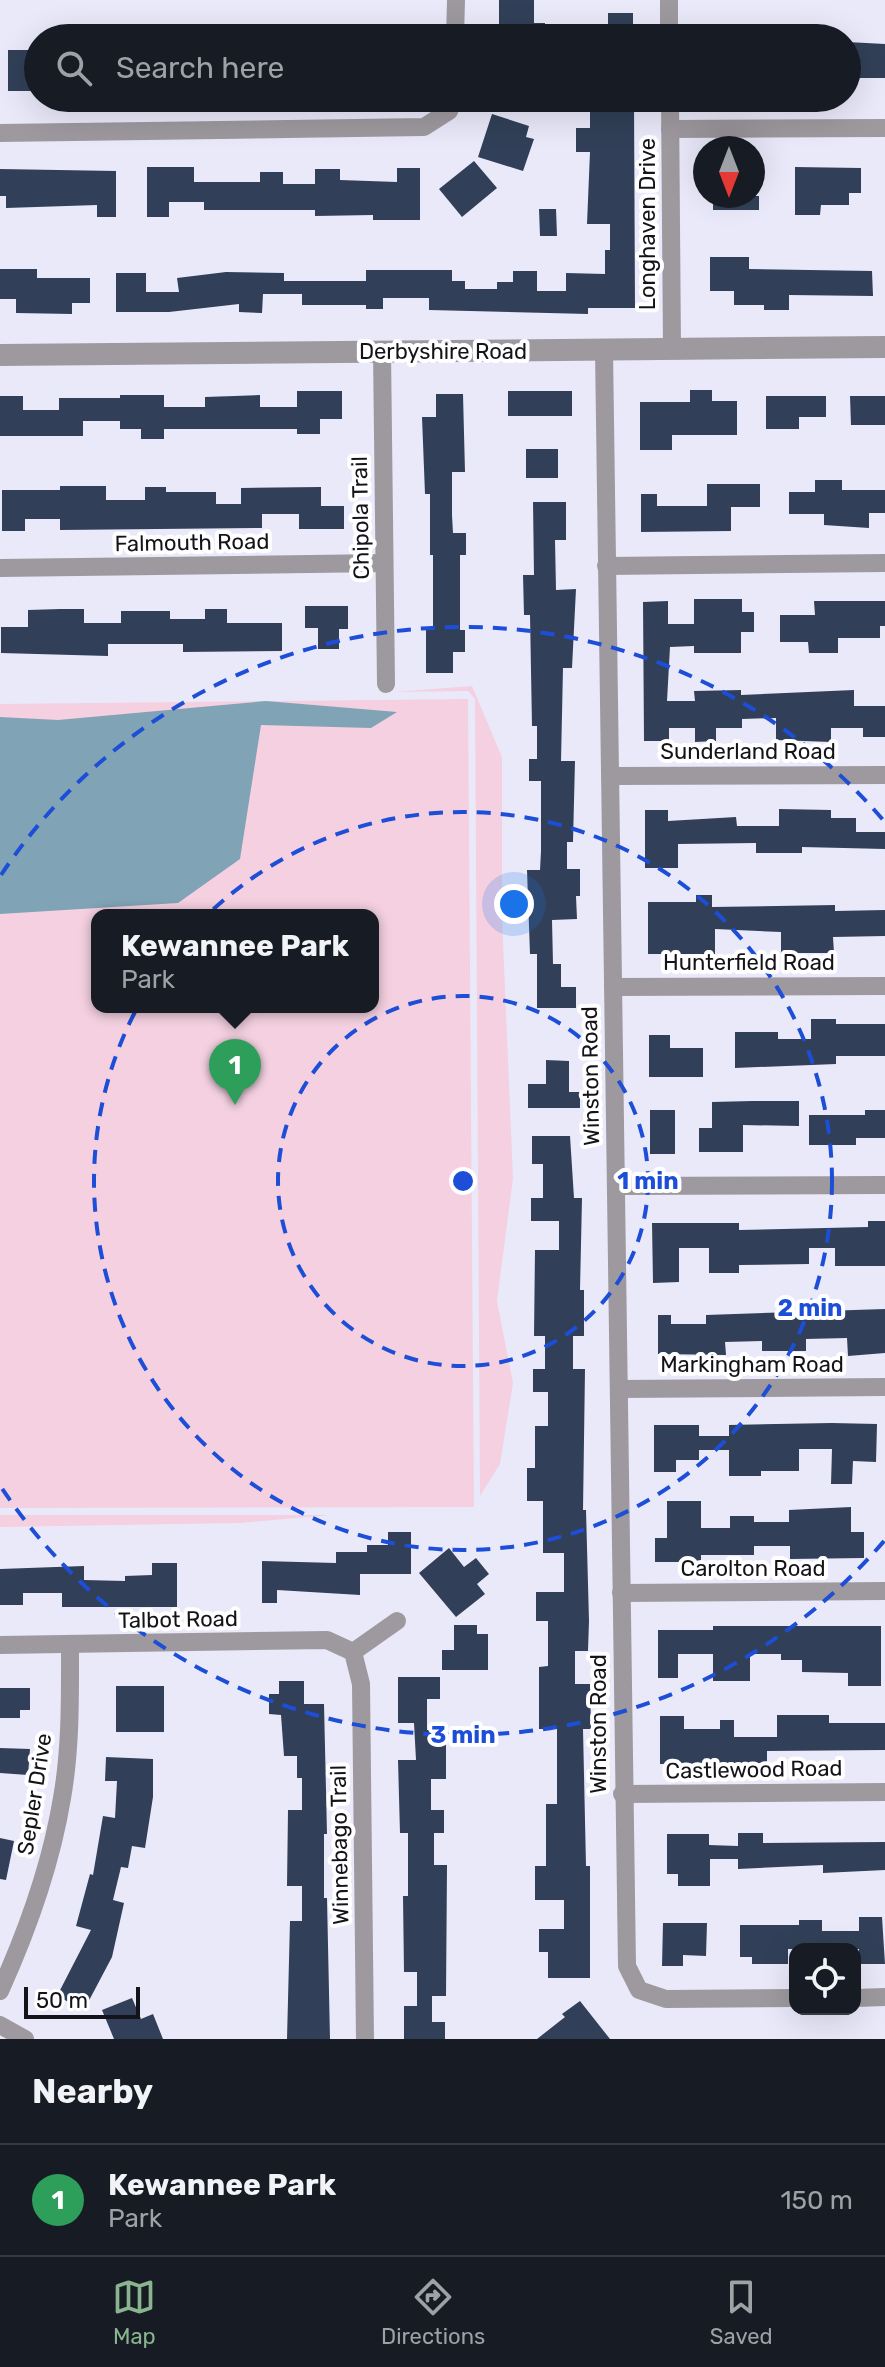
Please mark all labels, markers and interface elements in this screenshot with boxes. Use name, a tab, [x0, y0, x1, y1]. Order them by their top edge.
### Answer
search box	[24, 24, 861, 112]
icon: search	[52, 46, 96, 90]
text: Search here	[116, 50, 284, 86]
north arrow	[693, 136, 765, 208]
street label: Longhaven Drive	[634, 138, 661, 310]
street label: Derbyshire Road	[359, 338, 527, 365]
street label: Chipola Trail	[346, 456, 375, 580]
street label: Falmouth Road	[114, 528, 270, 557]
street label: Sunderland Road	[660, 738, 836, 765]
your location	[494, 884, 534, 924]
popup	[91, 909, 379, 1013]
text: Kewannee Park	[121, 928, 349, 964]
street label: Hunterfield Road	[663, 949, 835, 976]
text: Park	[121, 964, 175, 995]
street label: Winston Road	[576, 1006, 605, 1146]
pin: 1	[209, 1039, 261, 1105]
centre of rings	[449, 1167, 477, 1195]
text: 1 min	[617, 1167, 679, 1195]
text: 2 min	[778, 1294, 843, 1322]
street label: Markingham Road	[660, 1351, 844, 1378]
street label: Carolton Road	[680, 1555, 826, 1582]
street label: Talbot Road	[118, 1605, 238, 1634]
street label: Winston Road	[585, 1654, 612, 1794]
text: 3 min	[430, 1721, 496, 1749]
street label: Sepler Drive	[12, 1731, 57, 1857]
street label: Castlewood Road	[665, 1754, 843, 1785]
street label: Winnebago Trail	[325, 1765, 354, 1925]
map controls	[789, 1943, 861, 2015]
button: locate	[789, 1943, 861, 2015]
scale bar	[24, 1983, 140, 2019]
text: 50 m	[36, 1987, 88, 2014]
text: Nearby	[32, 2071, 153, 2112]
text: Kewannee Park	[108, 2167, 336, 2203]
text: 1	[52, 2185, 64, 2216]
text: 150 m	[780, 2185, 853, 2216]
text: Park	[108, 2203, 162, 2234]
tab: Map	[112, 2275, 156, 2350]
tab: Directions	[381, 2275, 485, 2350]
tab: Saved	[710, 2275, 773, 2350]

